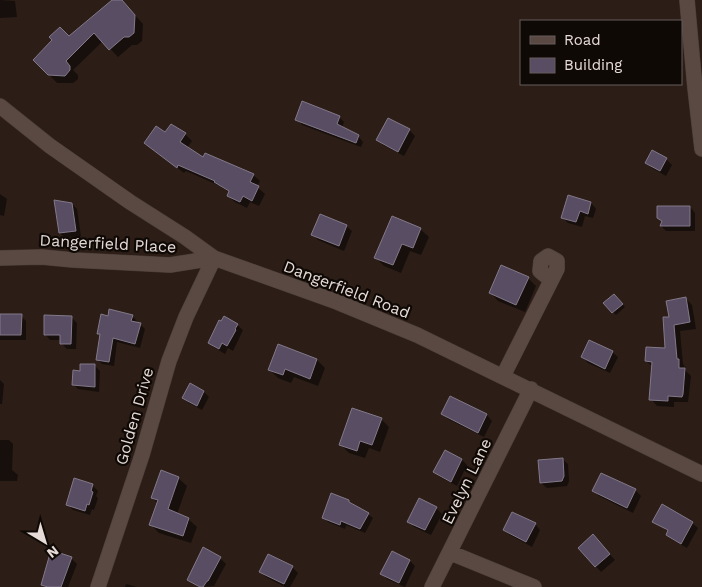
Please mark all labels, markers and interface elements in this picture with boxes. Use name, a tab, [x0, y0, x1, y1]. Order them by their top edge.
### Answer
legend	[520, 20, 682, 85]
text: Road	[564, 31, 601, 49]
text: Building	[564, 56, 622, 74]
street label: Dangerfield Place	[39, 230, 177, 257]
street label: Dangerfield Road	[281, 257, 413, 322]
street label: Golden Drive	[111, 365, 157, 467]
street label: Evelyn Lane	[437, 435, 495, 527]
north arrow	[20, 517, 70, 567]
text: N	[44, 543, 62, 562]

